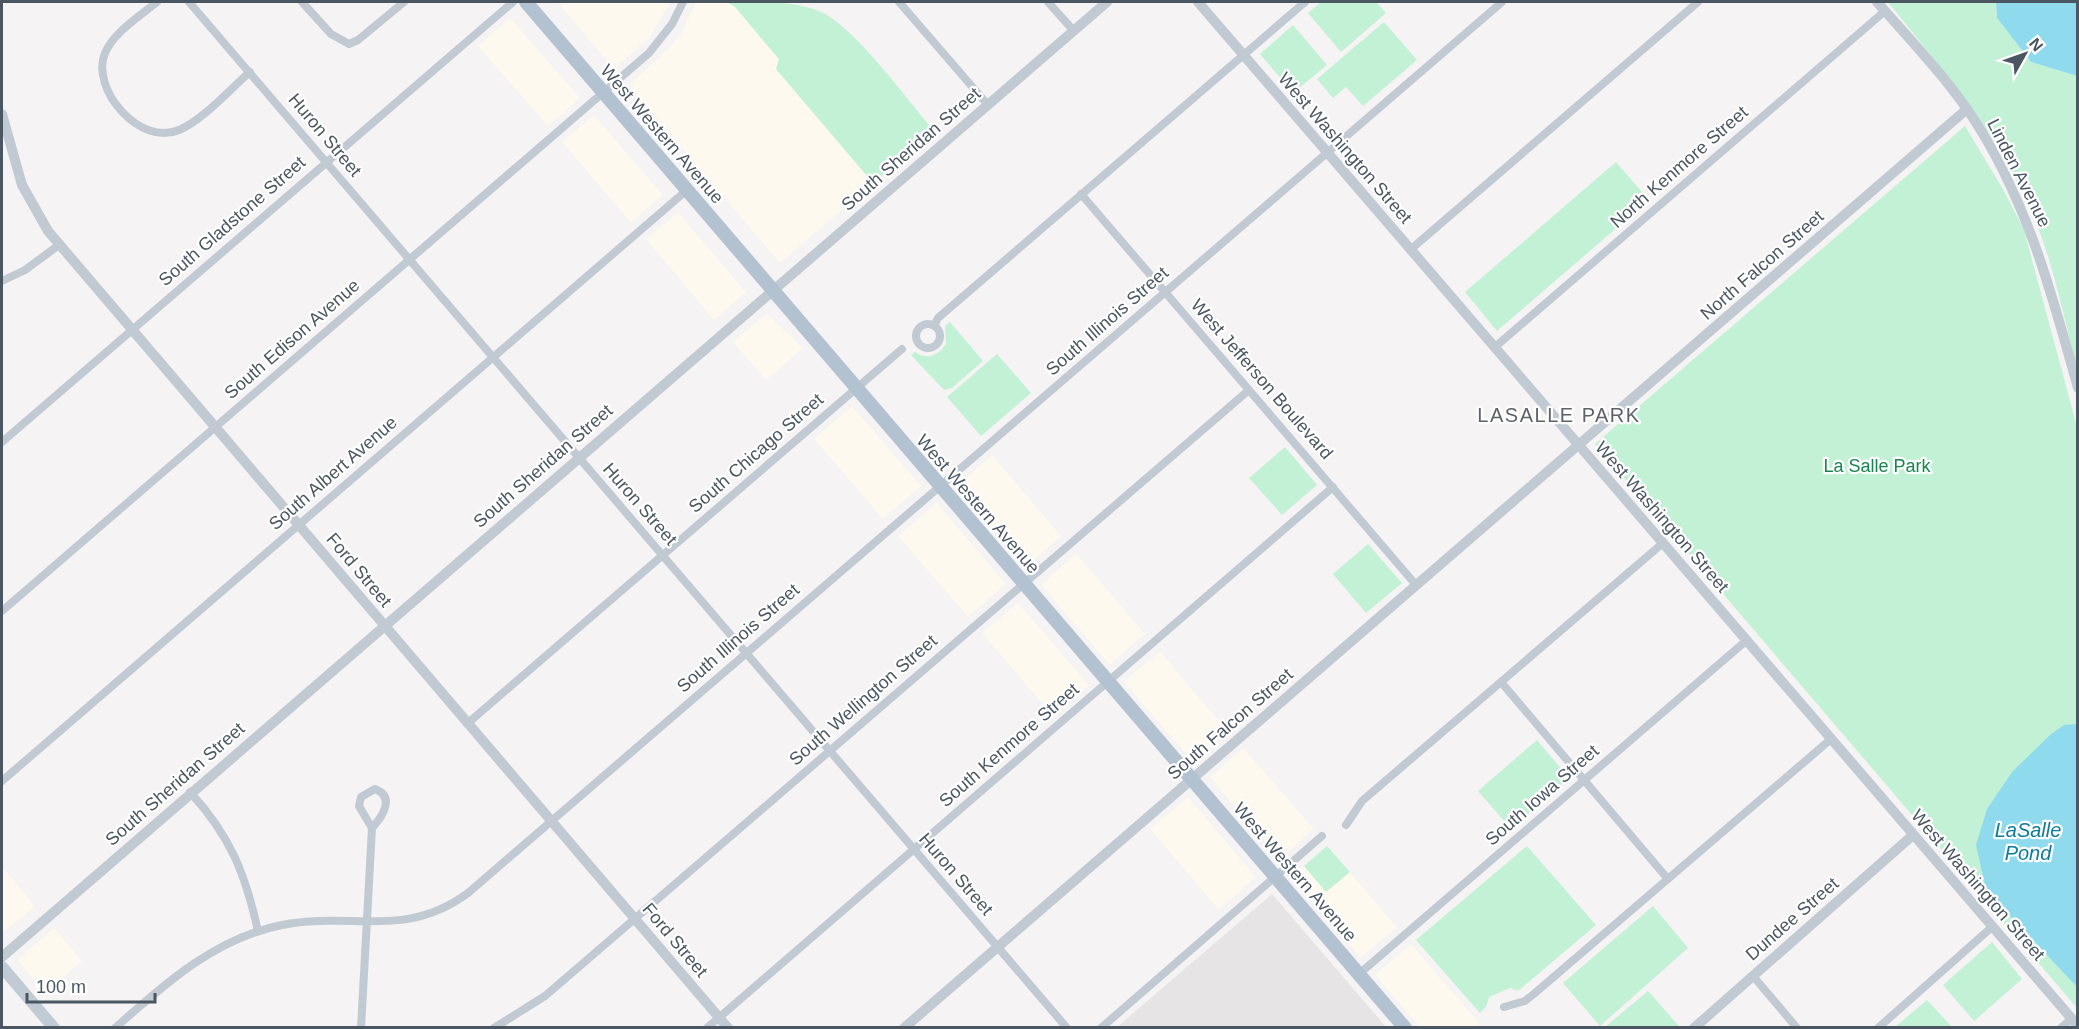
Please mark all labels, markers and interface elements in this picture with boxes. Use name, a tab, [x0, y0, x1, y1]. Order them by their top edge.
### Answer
north arrow	[1995, 24, 2055, 84]
text: N	[2026, 35, 2046, 55]
street label: West Western Avenue	[596, 61, 728, 207]
street label: West Washington Street	[1274, 69, 1416, 227]
street label: South Sheridan Street	[838, 83, 984, 215]
street label: Huron Street	[285, 89, 365, 181]
street label: North Kenmore Street	[1606, 102, 1752, 232]
street label: Linden Avenue	[1983, 116, 2055, 230]
street label: South Gladstone Street	[155, 152, 309, 290]
street label: North Falcon Street	[1697, 206, 1827, 324]
street label: South Illinois Street	[1042, 263, 1172, 379]
street label: South Edison Avenue	[221, 275, 363, 403]
street label: West Jefferson Boulevard	[1187, 295, 1337, 463]
street label: South Chicago Street	[685, 389, 827, 517]
street label: South Sheridan Street	[470, 400, 616, 532]
district label: LASALLE PARK	[1477, 404, 1641, 426]
street label: South Albert Avenue	[265, 412, 401, 534]
street label: West Western Avenue	[912, 431, 1044, 577]
street label: West Washington Street	[1591, 438, 1733, 596]
park label: La Salle Park	[1823, 456, 1932, 476]
street label: Huron Street	[599, 459, 681, 549]
street label: Ford Street	[322, 529, 396, 611]
street label: South Illinois Street	[673, 580, 803, 696]
street label: South Wellington Street	[785, 631, 941, 769]
street label: South Falcon Street	[1163, 664, 1297, 784]
street label: South Kenmore Street	[935, 679, 1083, 811]
street label: South Sheridan Street	[102, 718, 248, 850]
street label: South Iowa Street	[1481, 741, 1603, 849]
street label: West Western Avenue	[1229, 799, 1361, 945]
street label: West Washington Street	[1907, 806, 2049, 964]
water label: LaSalle Pond	[1995, 819, 2061, 864]
street label: Huron Street	[915, 829, 997, 919]
street label: Dundee Street	[1742, 873, 1842, 965]
street label: Ford Street	[638, 899, 712, 981]
scale bar	[27, 966, 154, 1004]
text: 100 m	[36, 977, 86, 997]

